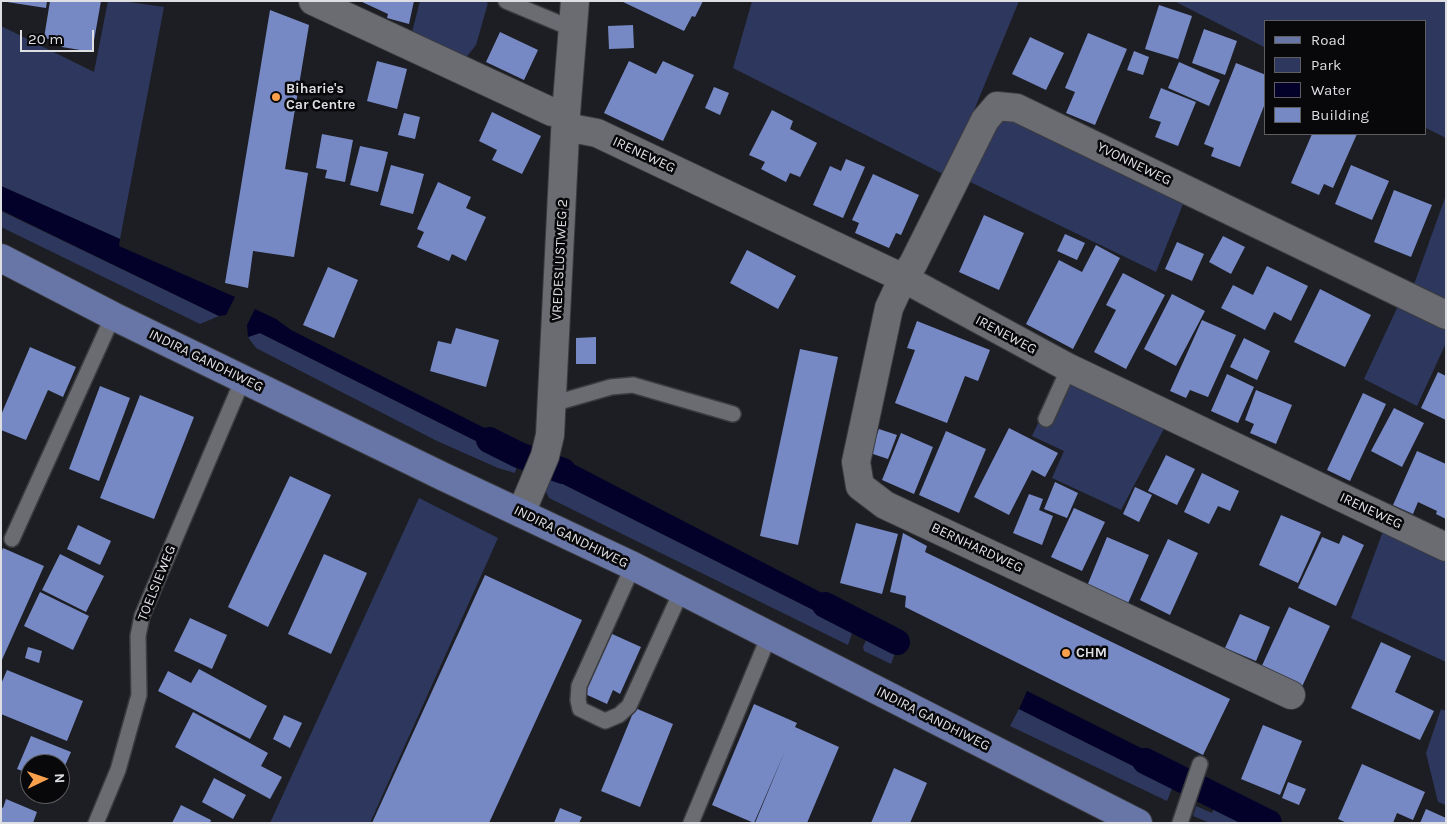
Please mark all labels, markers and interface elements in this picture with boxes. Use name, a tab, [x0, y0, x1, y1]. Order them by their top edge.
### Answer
scale bar	[22, 20, 96, 52]
legend	[1264, 20, 1427, 135]
text: 20 m	[28, 30, 63, 48]
text: Road	[1311, 31, 1346, 49]
text: Park	[1311, 56, 1341, 74]
place label: Biharie's Car Centre	[286, 81, 356, 114]
text: Water	[1311, 81, 1351, 99]
marker: Biharie's Car Centre	[270, 91, 282, 103]
text: Building	[1311, 106, 1369, 124]
street label: IRENEWEG	[610, 133, 678, 177]
street label: YVONNEWEG	[1094, 139, 1174, 189]
street label: VREDESLUSTWEG 2	[548, 199, 572, 321]
street label: IRENEWEG	[972, 312, 1040, 358]
street label: INDIRA GANDHIWEG	[146, 326, 266, 396]
street label: IRENEWEG	[1337, 489, 1405, 533]
street label: INDIRA GANDHIWEG	[511, 502, 631, 572]
street label: BERNHARDWEG	[928, 519, 1026, 577]
street label: TOELSIEWEG	[134, 543, 180, 623]
place label: CHM	[1076, 645, 1107, 661]
marker: CHM	[1060, 647, 1072, 659]
street label: INDIRA GANDHIWEG	[873, 683, 993, 755]
north arrow	[20, 754, 70, 804]
text: N	[51, 773, 68, 784]

